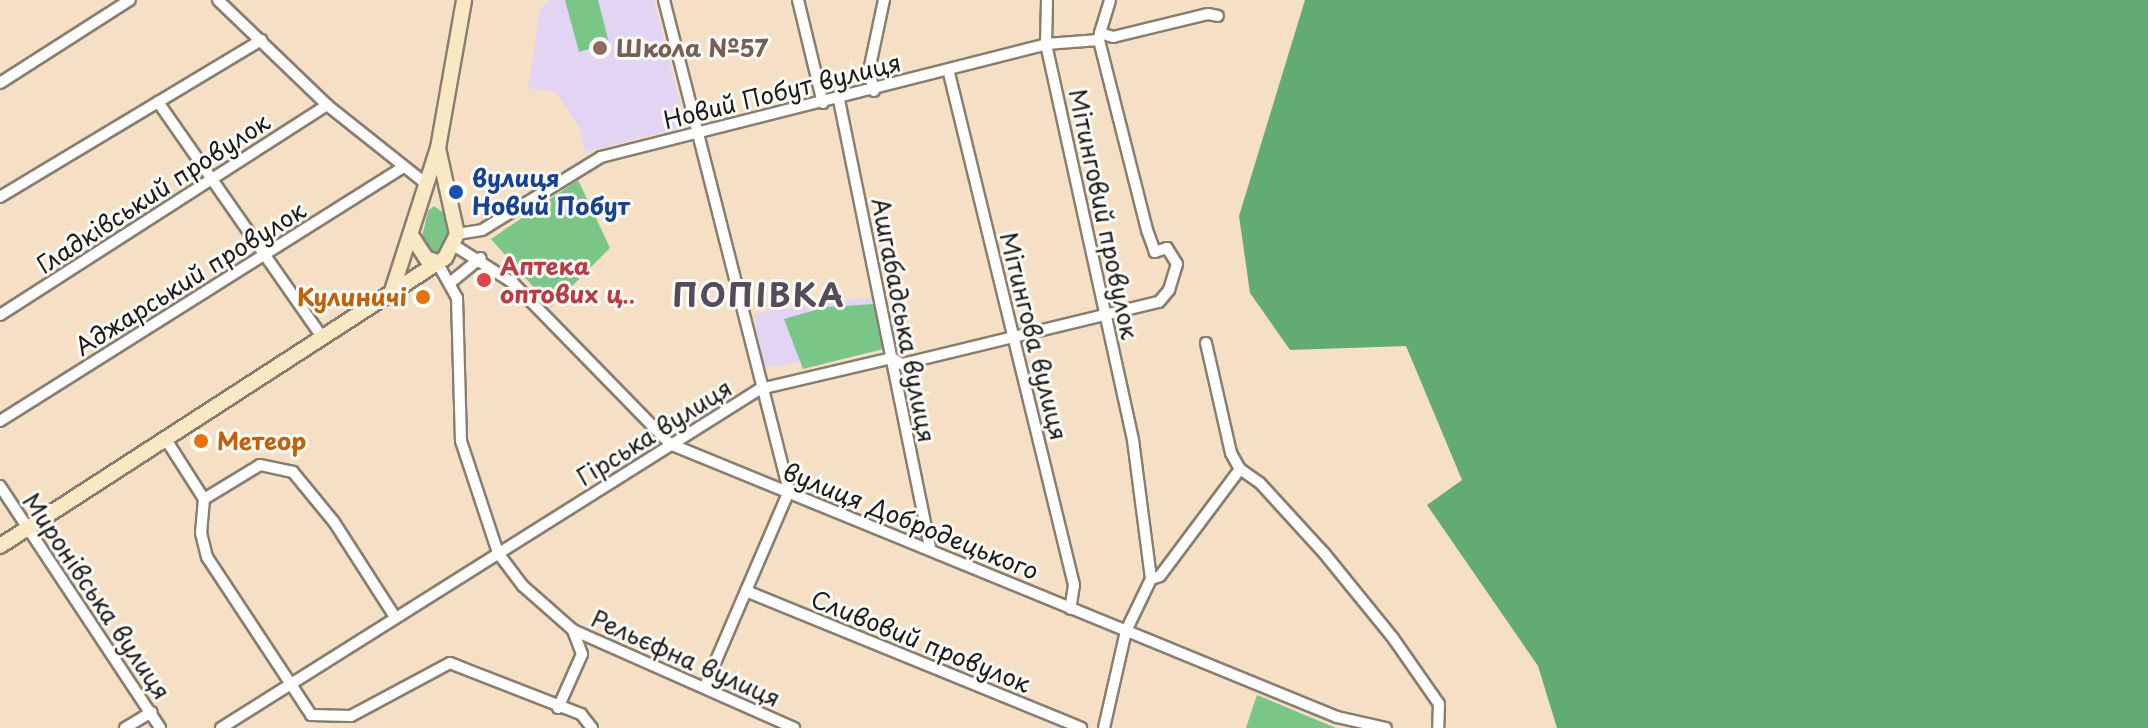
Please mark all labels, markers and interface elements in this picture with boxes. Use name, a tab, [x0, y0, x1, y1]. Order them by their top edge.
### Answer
place label: Школа №57	[616, 34, 769, 62]
marker: Школа №57	[591, 39, 609, 57]
street label: Новий Побут вулиця	[660, 47, 904, 135]
street label: Мітинговий провулок	[1063, 87, 1145, 341]
street label: Гладківський провулок	[31, 107, 275, 279]
place label: вулиця Новий Побут	[472, 164, 631, 220]
marker: вулиця Новий Побут	[447, 183, 465, 201]
street label: Аджарський провулок	[69, 195, 311, 361]
street label: Ашгабадська вулиця	[866, 195, 942, 445]
street label: Мітингова вулиця	[994, 229, 1074, 443]
place label: Аптека оптових ц‥	[500, 252, 634, 308]
marker: Аптека оптових ц‥	[475, 271, 493, 289]
district label: ПОПІВКА	[674, 275, 844, 313]
place label: Кулиничі	[297, 283, 407, 311]
marker: Кулиничі	[414, 288, 432, 306]
street label: Гірська вулиця	[571, 372, 737, 492]
place label: Метеор	[217, 427, 306, 455]
marker: Метеор	[192, 432, 210, 450]
street label: вулиця Добродецького	[779, 457, 1043, 585]
street label: Миронівська вулиця	[17, 487, 177, 705]
street label: Сливовий провулок	[807, 584, 1035, 698]
street label: Рельєфна вулиця	[586, 603, 786, 713]

